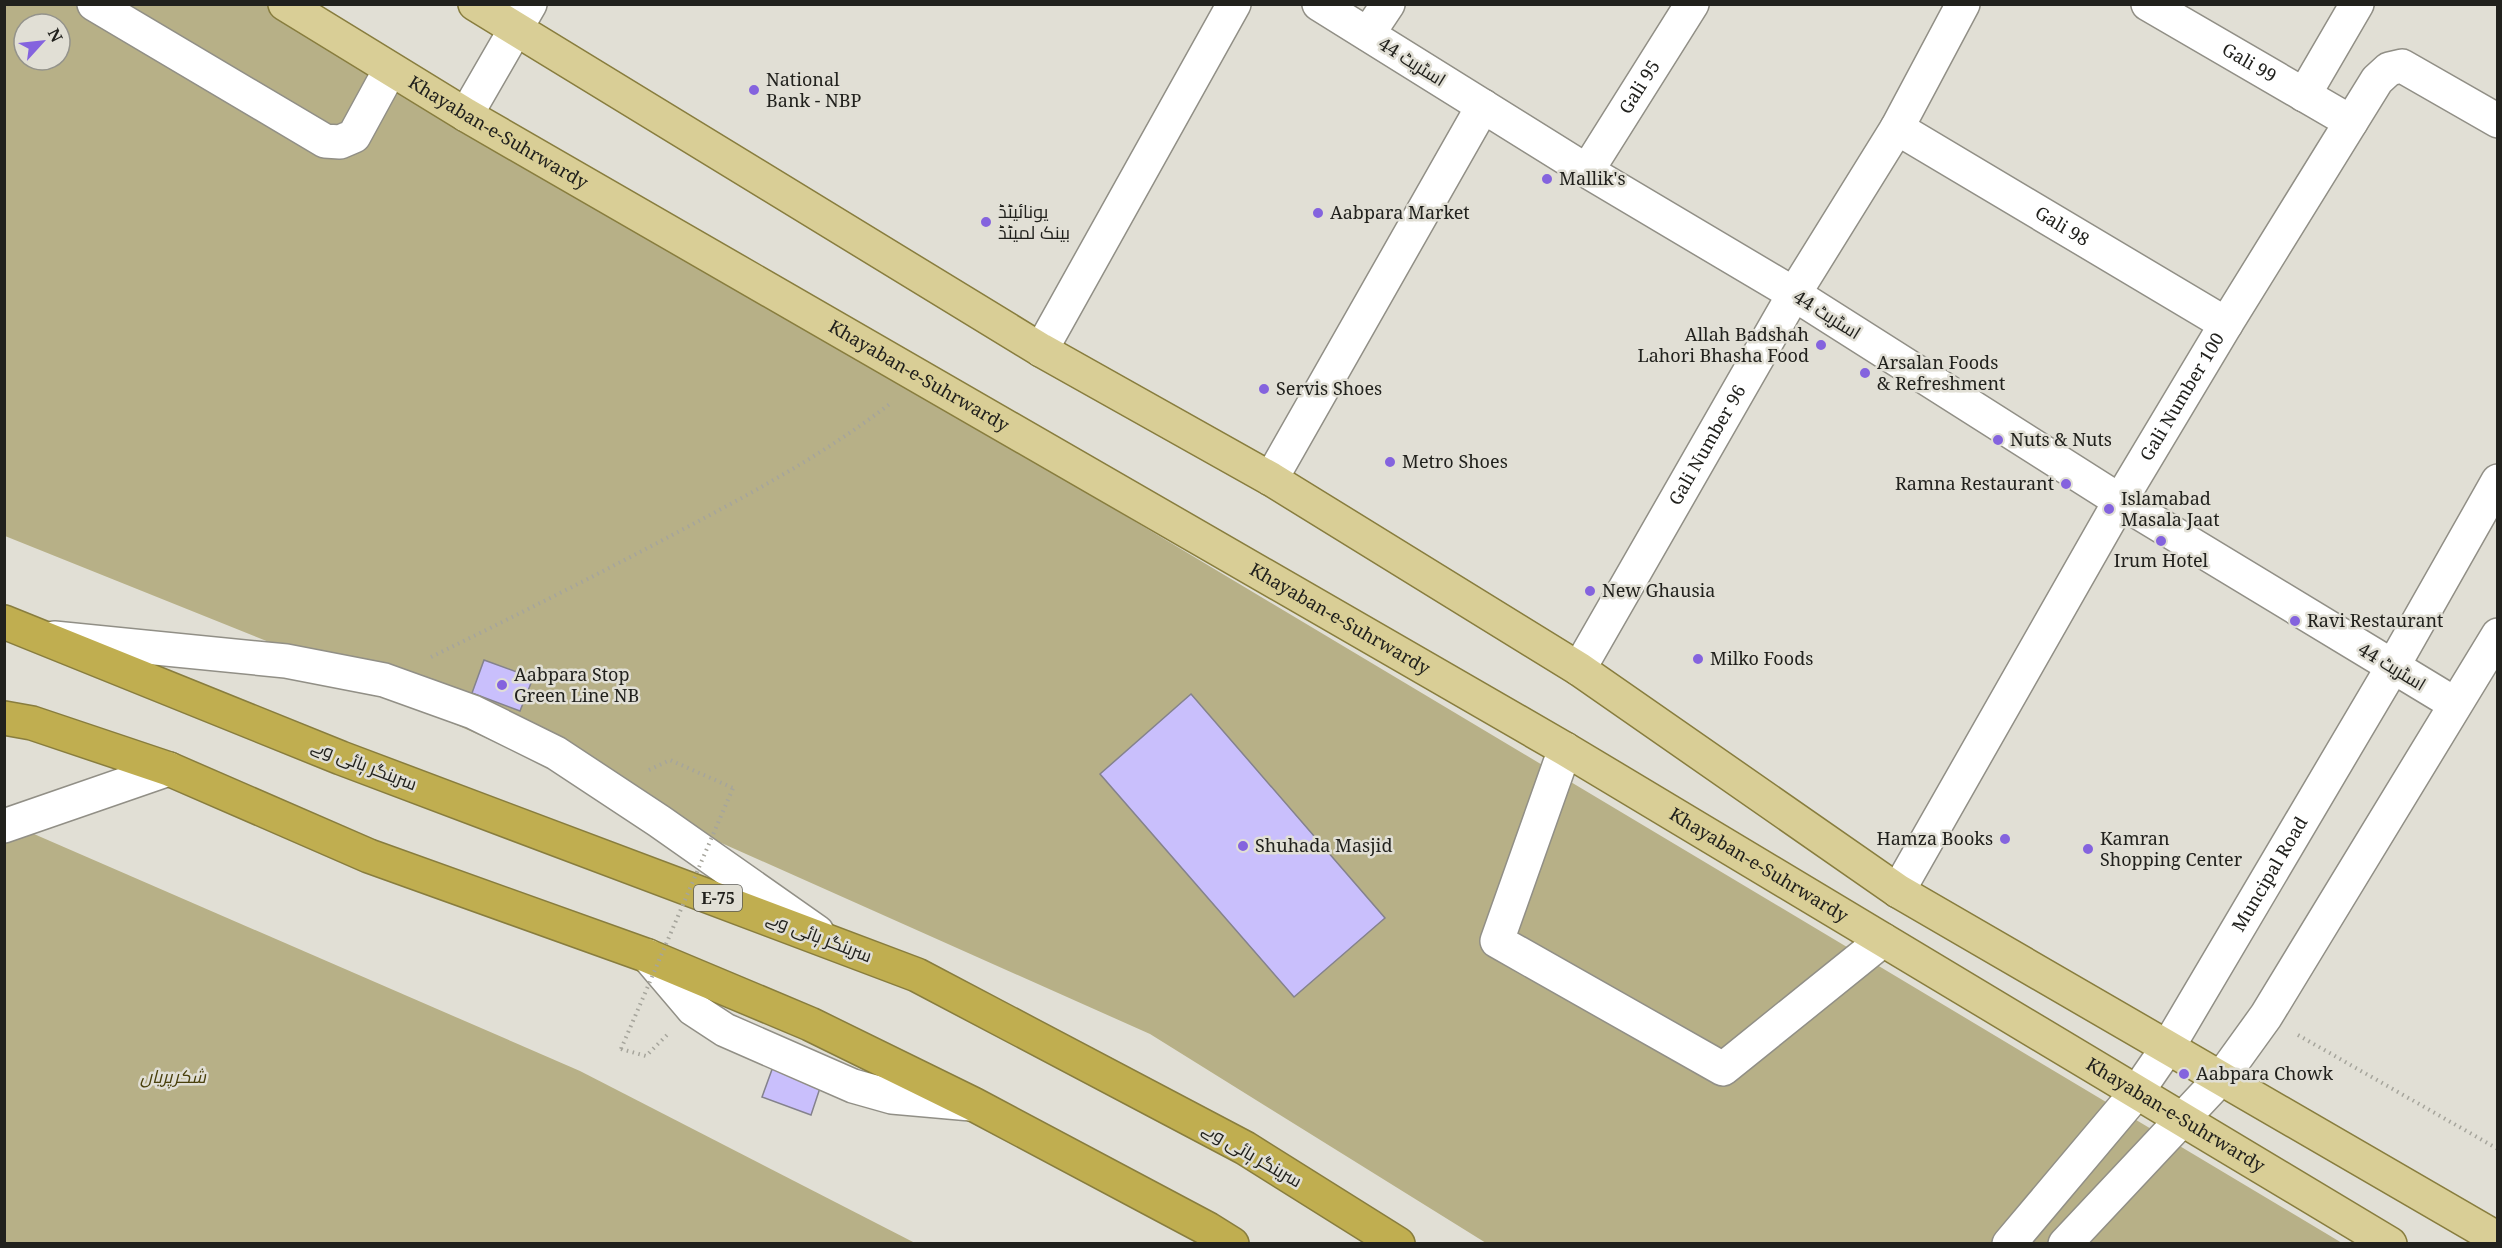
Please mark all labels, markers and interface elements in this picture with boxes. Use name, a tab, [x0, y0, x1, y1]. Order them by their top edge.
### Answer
north arrow	[12, 12, 72, 72]
text: N	[43, 25, 68, 46]
street label: اسٹریٹ 44	[1374, 31, 1451, 91]
street label: Gali 99	[2218, 37, 2281, 87]
street label: Gali 95	[1613, 55, 1665, 118]
place label: National Bank - NBP	[766, 67, 861, 112]
street label: Khayaban-e-Suhrwardy	[404, 70, 593, 194]
marker: National Bank - NBP	[747, 83, 761, 97]
place label: Mallik's	[1559, 166, 1626, 190]
marker: Mallik's	[1540, 172, 1554, 186]
place label: یونائیٹڈ بینک لمیٹڈ	[998, 199, 1070, 244]
place label: Aabpara Market	[1330, 200, 1470, 224]
street label: Gali 98	[2031, 200, 2094, 251]
marker: Aabpara Market	[1311, 206, 1325, 220]
marker: یونائیٹڈ بینک لمیٹڈ	[979, 215, 993, 229]
street label: اسٹریٹ 44	[1789, 284, 1866, 344]
street label: Khayaban-e-Suhrwardy	[825, 314, 1014, 437]
place label: Allah Badshah Lahori Bhasha Food	[1637, 322, 1809, 367]
street label: Gali Number 100	[2134, 328, 2229, 465]
marker: Allah Badshah Lahori Bhasha Food	[1814, 338, 1828, 352]
place label: Arsalan Foods & Refreshment	[1877, 350, 2005, 395]
marker: Arsalan Foods & Refreshment	[1858, 366, 1872, 380]
place label: Servis Shoes	[1276, 376, 1382, 400]
street label: Gali Number 96	[1662, 380, 1750, 509]
marker: Servis Shoes	[1257, 382, 1271, 396]
place label: Nuts & Nuts	[2010, 427, 2112, 451]
marker: Nuts & Nuts	[1991, 433, 2005, 447]
place label: Metro Shoes	[1402, 449, 1508, 473]
marker: Metro Shoes	[1383, 455, 1397, 469]
place label: Ramna Restaurant	[1895, 471, 2054, 495]
marker: Ramna Restaurant	[2059, 477, 2073, 491]
place label: Islamabad Masala Jaat	[2121, 486, 2220, 531]
marker: Islamabad Masala Jaat	[2102, 502, 2116, 516]
marker: Irum Hotel	[2154, 534, 2168, 548]
place label: Irum Hotel	[2114, 548, 2209, 572]
street label: Khayaban-e-Suhrwardy	[1246, 557, 1435, 680]
place label: New Ghausia	[1602, 578, 1715, 602]
marker: New Ghausia	[1583, 584, 1597, 598]
place label: Ravi Restaurant	[2307, 608, 2443, 632]
marker: Ravi Restaurant	[2288, 614, 2302, 628]
street label: اسٹریٹ 44	[2354, 637, 2431, 696]
place label: Milko Foods	[1710, 646, 1813, 670]
marker: Milko Foods	[1691, 652, 1705, 666]
place label: Aabpara Stop Green Line NB	[514, 662, 639, 707]
marker: Aabpara Stop Green Line NB	[495, 678, 509, 692]
street label: سرینگر ہائی وے	[308, 733, 421, 796]
street label: Khayaban-e-Suhrwardy	[1665, 802, 1854, 928]
street label: Muncipal Road	[2226, 812, 2312, 936]
place label: Hamza Books	[1876, 826, 1993, 850]
place label: Kamran Shopping Center	[2100, 826, 2243, 871]
marker: Hamza Books	[1998, 832, 2012, 846]
place label: Shuhada Masjid	[1255, 833, 1392, 857]
marker: Shuhada Masjid	[1236, 839, 1250, 853]
marker: Kamran Shopping Center	[2081, 842, 2095, 856]
road number: E-75	[694, 885, 742, 911]
street label: سرینگر ہائی وے	[763, 905, 876, 968]
street label: Khayaban-e-Suhrwardy	[2082, 1052, 2270, 1178]
place label: Aabpara Chowk	[2196, 1061, 2333, 1085]
park label: شکرپریاں	[140, 1064, 207, 1089]
marker: Aabpara Chowk	[2177, 1067, 2191, 1081]
street label: سرینگر ہائی وے	[1198, 1116, 1307, 1193]

